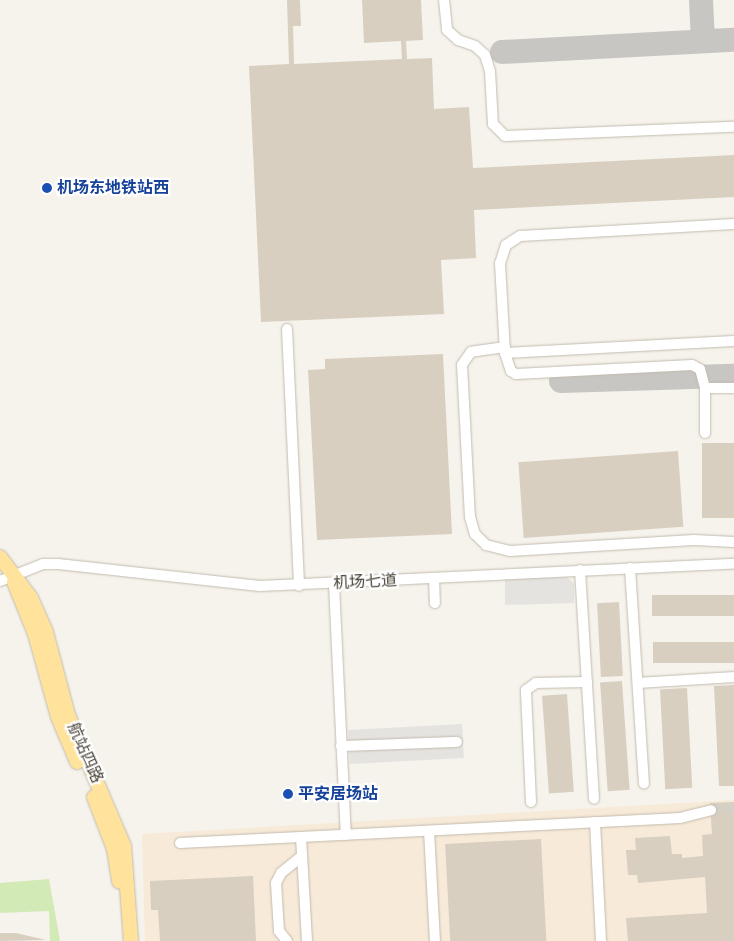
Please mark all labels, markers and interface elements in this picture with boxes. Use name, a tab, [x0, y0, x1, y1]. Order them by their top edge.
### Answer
place label: 机场东地铁站西	[57, 178, 169, 198]
marker: 机场东地铁站西	[41, 182, 53, 194]
street label: 机场七道	[333, 571, 397, 593]
street label: 航站四路	[63, 720, 107, 786]
place label: 平安居场站	[298, 784, 378, 804]
marker: 平安居场站	[282, 788, 294, 800]

